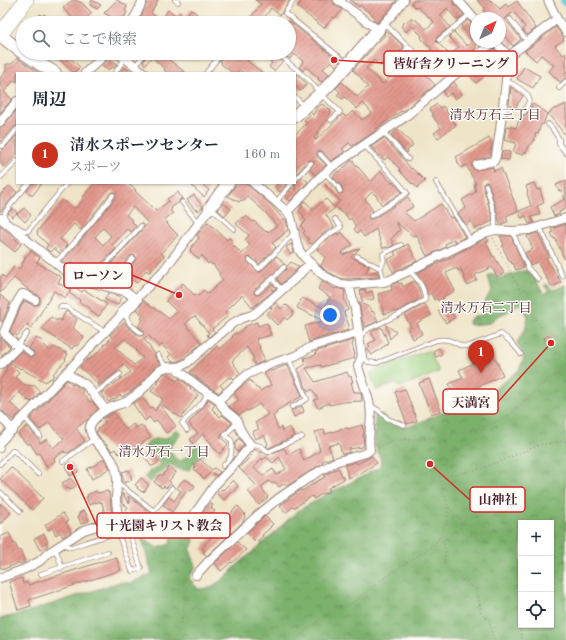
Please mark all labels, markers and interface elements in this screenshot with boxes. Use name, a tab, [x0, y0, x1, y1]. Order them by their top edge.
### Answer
north arrow	[470, 12, 506, 48]
search box	[16, 16, 296, 60]
icon: search	[30, 27, 52, 49]
text: ここで検索	[62, 33, 137, 48]
callout: 皆好舎クリーニング	[384, 51, 517, 76]
text: 皆好舎クリーニング	[393, 56, 509, 71]
text: 周辺	[32, 92, 66, 109]
district label: 清水万石三丁目	[449, 108, 541, 122]
text: 清水スポーツセンター	[70, 139, 219, 154]
text: 1	[41, 148, 49, 161]
text: 160 m	[243, 148, 280, 161]
text: スポーツ	[70, 161, 121, 174]
callout: ローソン	[64, 263, 132, 288]
text: ローソン	[72, 270, 124, 283]
district label: 清水万石二丁目	[440, 301, 532, 315]
your location	[320, 305, 340, 325]
pin: 1	[468, 340, 494, 373]
callout: 天満宮	[443, 389, 498, 414]
text: 天満宮	[451, 395, 491, 410]
district label: 清水万石一丁目	[118, 445, 210, 459]
callout: 山神社	[470, 487, 525, 512]
text: 山神社	[478, 492, 518, 507]
callout: 十光園キリスト教会	[97, 513, 230, 538]
text: 十光園キリスト教会	[106, 518, 222, 533]
map controls	[518, 520, 554, 628]
button: +	[518, 520, 554, 556]
button: −	[518, 556, 554, 592]
button: locate	[518, 592, 554, 628]

